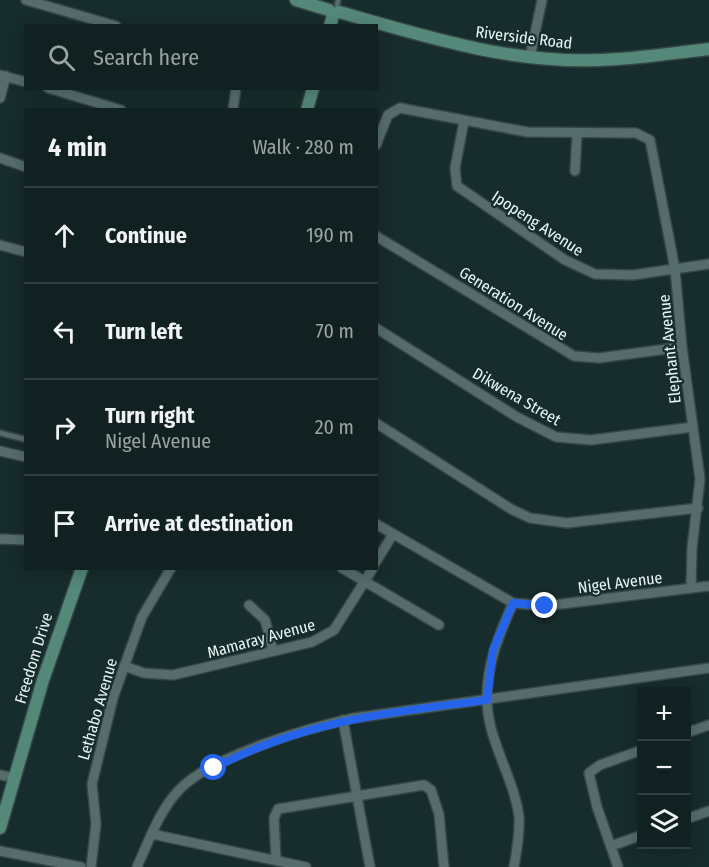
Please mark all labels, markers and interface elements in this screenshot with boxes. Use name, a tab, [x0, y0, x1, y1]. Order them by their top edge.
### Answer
street label: Riverside Road	[474, 22, 573, 53]
search box	[24, 24, 378, 90]
icon: search	[45, 41, 78, 74]
text: Search here	[93, 44, 199, 71]
text: 4 min	[48, 132, 107, 163]
text: Walk · 280 m	[252, 135, 354, 159]
street label: Ipopeng Avenue	[488, 187, 587, 260]
icon: ahead	[48, 219, 81, 252]
text: Continue	[105, 222, 187, 249]
text: 190 m	[306, 223, 354, 247]
street label: Generation Avenue	[456, 262, 572, 344]
street label: Elephant Avenue	[654, 293, 685, 405]
icon: left	[48, 315, 81, 348]
text: Turn left	[105, 318, 183, 345]
text: 70 m	[316, 319, 354, 343]
street label: Dikwena Street	[469, 364, 565, 430]
text: Turn right	[105, 402, 194, 429]
icon: right	[48, 411, 81, 444]
text: 20 m	[315, 415, 354, 439]
text: Nigel Avenue	[105, 429, 211, 453]
icon: arrive	[48, 507, 81, 540]
text: Arrive at destination	[105, 510, 293, 537]
street label: Nigel Avenue	[577, 568, 663, 597]
route end	[531, 592, 557, 618]
street label: Freedom Drive	[11, 610, 56, 706]
street label: Mamaray Avenue	[205, 615, 317, 662]
street label: Lethabo Avenue	[74, 656, 121, 762]
map controls	[637, 687, 691, 849]
button: +	[637, 687, 691, 741]
button: −	[637, 741, 691, 795]
route start	[200, 754, 226, 780]
button: layers	[637, 795, 691, 849]

